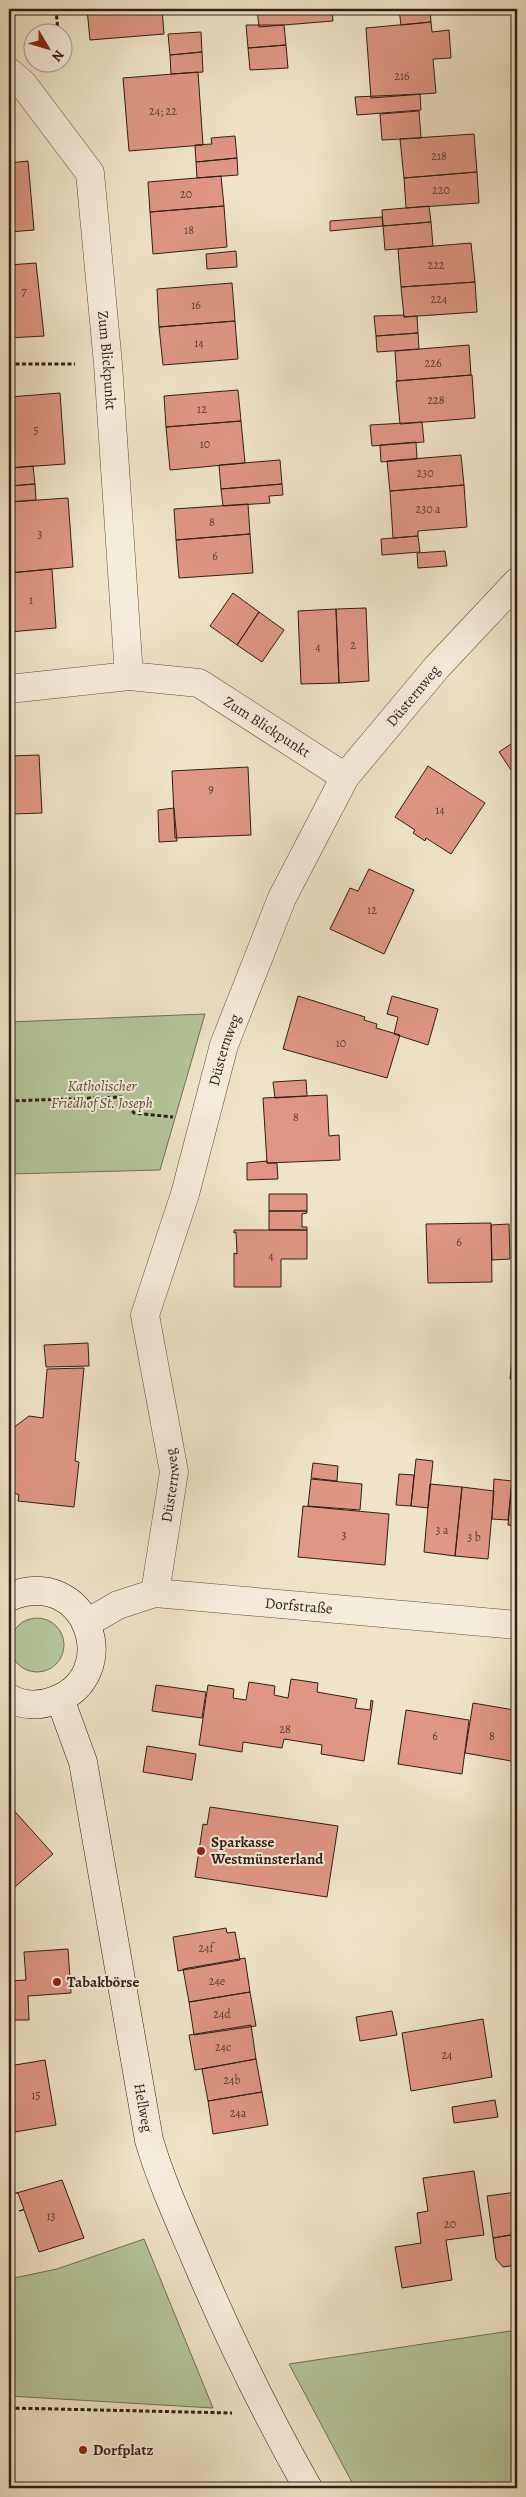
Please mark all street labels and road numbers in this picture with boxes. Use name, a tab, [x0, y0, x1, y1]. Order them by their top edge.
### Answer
street label: Zum Blickpunkt	[93, 310, 121, 411]
street label: Düsternweg	[381, 660, 445, 731]
street label: Zum Blickpunkt	[220, 692, 314, 762]
street label: Düsternweg	[204, 1010, 245, 1088]
street label: Düsternweg	[156, 1446, 184, 1524]
street label: Dorfstraße	[264, 1593, 334, 1619]
street label: Hellweg	[129, 2082, 158, 2134]

